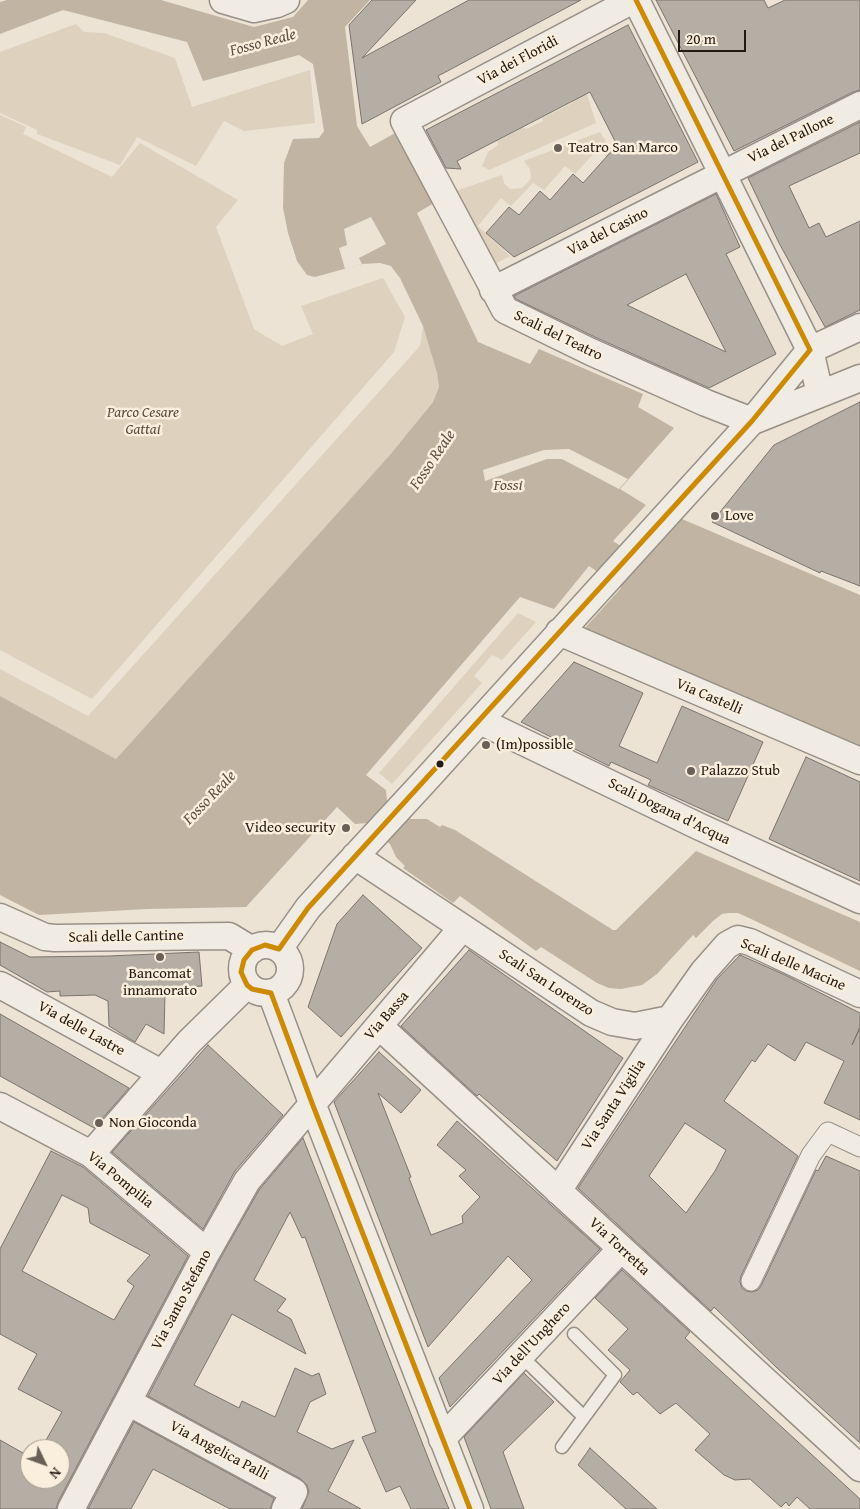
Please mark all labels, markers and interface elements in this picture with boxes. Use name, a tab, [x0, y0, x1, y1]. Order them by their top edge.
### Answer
scale bar	[680, 20, 748, 52]
water label: Fosso Reale	[228, 25, 298, 61]
text: 20 m	[686, 28, 716, 49]
street label: Via dei Floridi	[475, 32, 561, 90]
street label: Via del Pallone	[745, 110, 837, 168]
place label: Teatro San Marco	[568, 139, 678, 157]
marker: Teatro San Marco	[552, 142, 564, 154]
street label: Via del Casino	[565, 204, 651, 260]
street label: Scali del Teatro	[511, 307, 605, 365]
park label: Parco Cesare Gattai	[107, 404, 179, 439]
water label: Fosso Reale	[406, 427, 460, 493]
water label: Fossi	[493, 476, 523, 496]
place label: Love	[725, 507, 754, 525]
marker: Love	[709, 510, 721, 522]
street label: Via Castelli	[673, 675, 745, 719]
place label: (Im)possible	[496, 736, 573, 754]
marker: (Im)possible	[480, 739, 492, 751]
unlabelled marker	[435, 759, 445, 769]
place label: Palazzo Stub	[701, 762, 780, 780]
marker: Palazzo Stub	[685, 765, 697, 777]
water label: Fosso Reale	[180, 767, 240, 829]
street label: Scali Dogana d'Acqua	[605, 775, 733, 849]
place label: Video security	[245, 819, 336, 837]
marker: Video security	[340, 822, 352, 834]
street label: Scali delle Cantine	[68, 927, 184, 947]
street label: Scali delle Macine	[738, 935, 848, 995]
street label: Scali San Lorenzo	[495, 946, 597, 1020]
marker: Bancomat innamorato	[154, 951, 166, 963]
place label: Bancomat innamorato	[123, 965, 197, 1000]
street label: Via Bassa	[361, 988, 413, 1044]
street label: Via delle Lastre	[34, 998, 128, 1060]
street label: Via Santa Vigilia	[578, 1056, 650, 1154]
place label: Non Gioconda	[109, 1114, 197, 1132]
marker: Non Gioconda	[93, 1117, 105, 1129]
street label: Via Pompilia	[83, 1148, 157, 1212]
street label: Via Torretta	[585, 1214, 653, 1280]
street label: Via Santo Stefano	[148, 1247, 216, 1353]
street label: Via dell'Unghero	[489, 1299, 575, 1389]
street label: Via Angelica Palli	[166, 1417, 272, 1485]
north arrow	[20, 1439, 70, 1489]
text: N	[45, 1463, 66, 1484]

